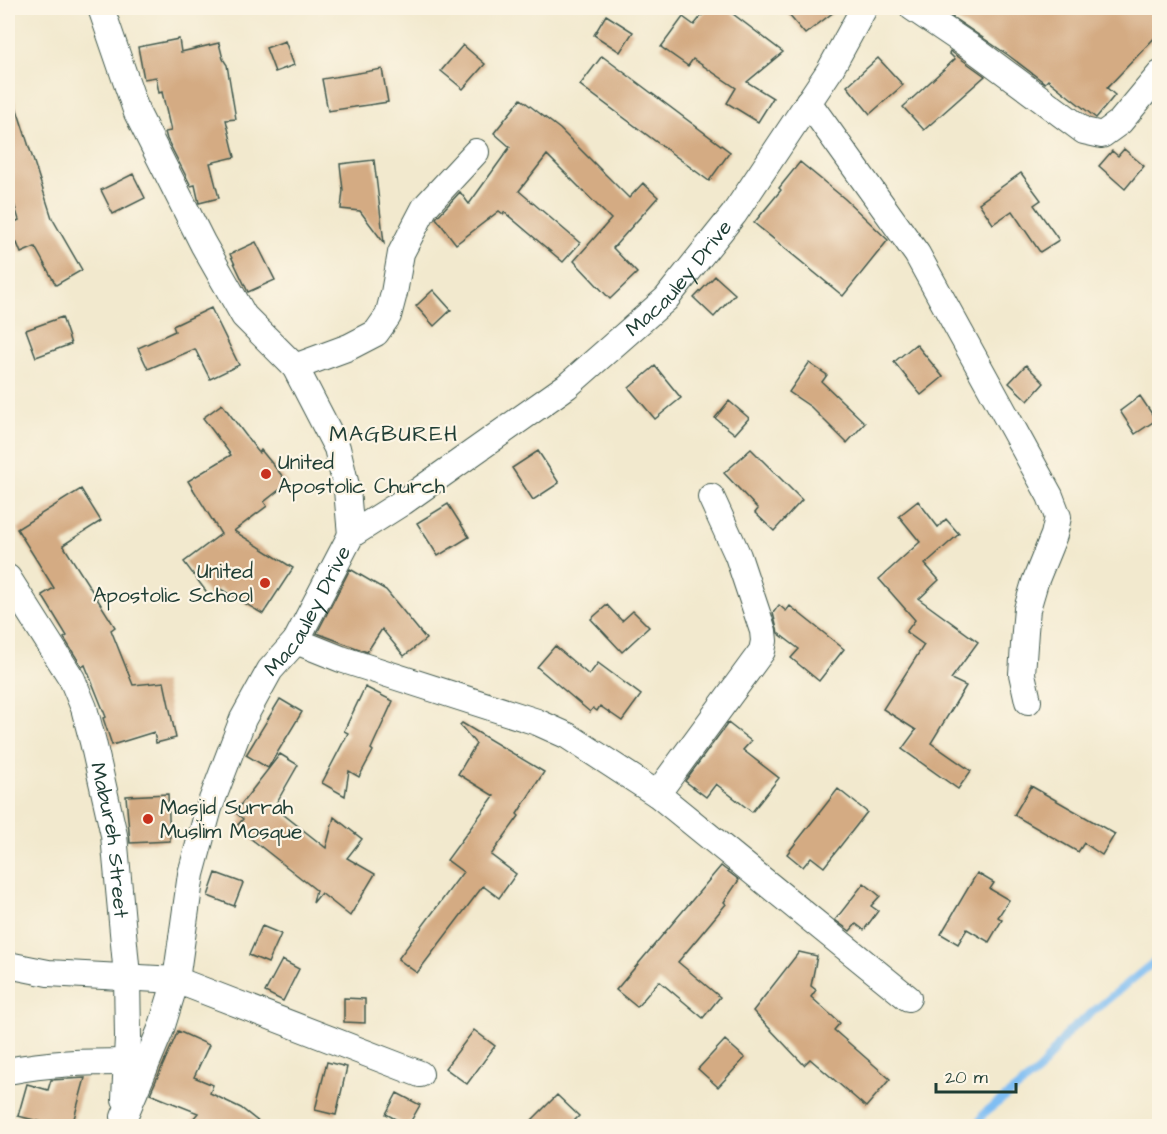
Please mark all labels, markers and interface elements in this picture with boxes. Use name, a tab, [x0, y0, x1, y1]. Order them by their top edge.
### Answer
street label: Macauley Drive	[619, 213, 739, 343]
district label: MAGBUREH	[329, 419, 459, 450]
place label: United Apostolic Church	[278, 448, 446, 502]
marker: United Apostolic Church	[259, 467, 273, 481]
street label: Macauley Drive	[257, 541, 358, 682]
place label: United Apostolic School	[93, 557, 253, 611]
marker: United Apostolic School	[258, 576, 272, 590]
street label: Mabureh Street	[84, 760, 136, 920]
place label: Masjid Surrah Muslim Mosque	[160, 793, 302, 846]
marker: Masjid Surrah Muslim Mosque	[141, 812, 155, 826]
scale bar	[936, 1056, 1016, 1094]
text: 20 m	[945, 1065, 988, 1090]

